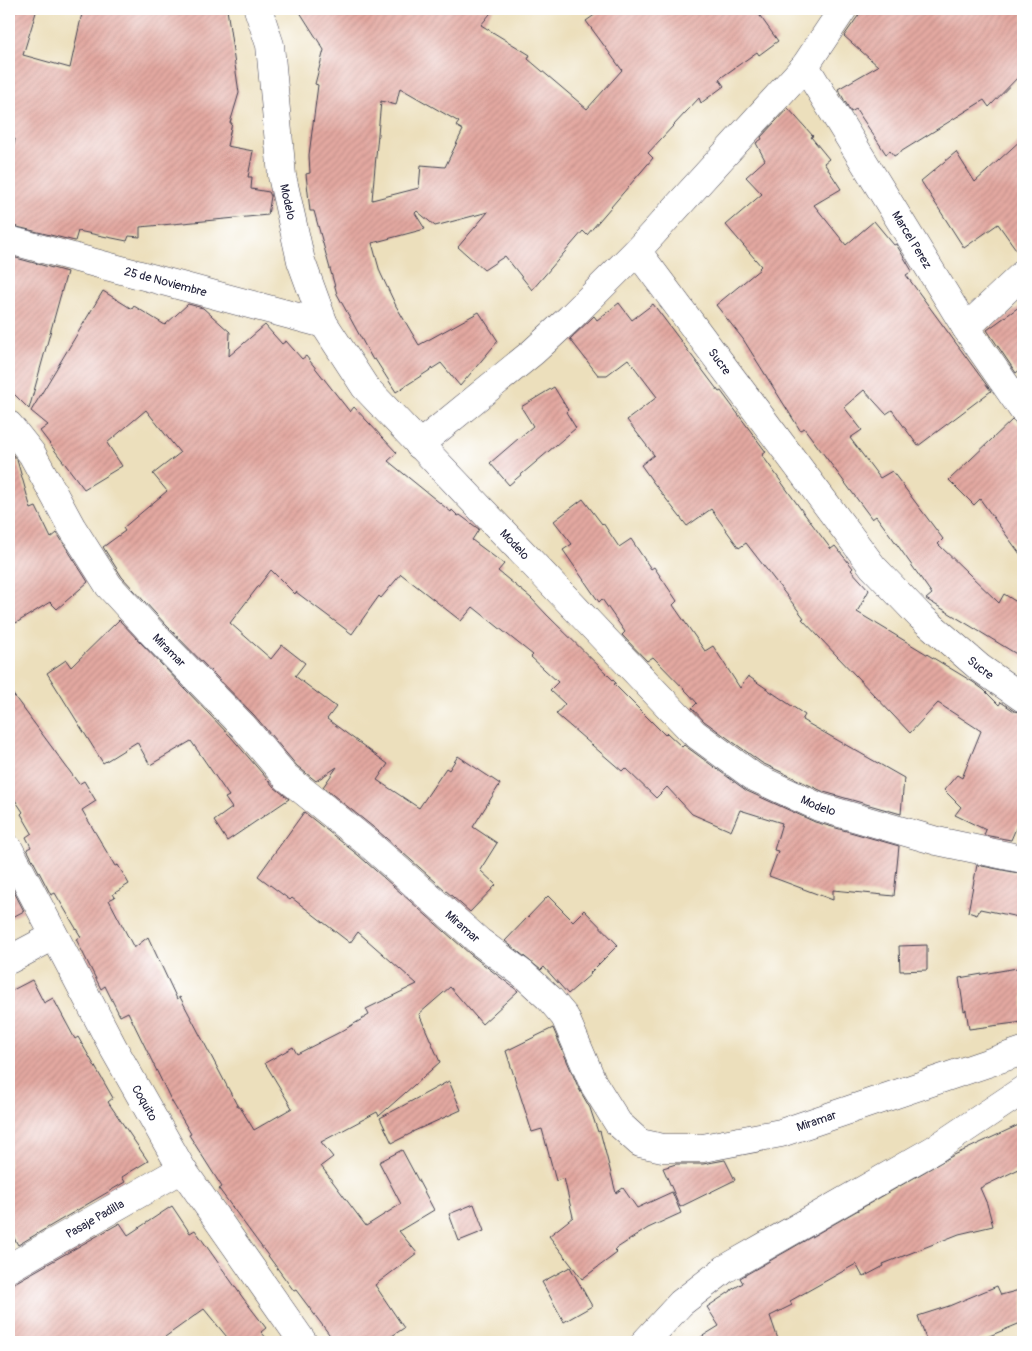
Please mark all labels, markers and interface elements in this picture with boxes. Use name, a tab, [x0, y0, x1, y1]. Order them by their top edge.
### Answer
street label: Modelo	[276, 183, 299, 222]
street label: Marcel Perez	[888, 209, 935, 272]
street label: 25 de Noviembre	[122, 264, 208, 300]
street label: Sucre	[704, 346, 734, 378]
street label: Modelo	[496, 526, 533, 563]
street label: Miramar	[149, 631, 189, 671]
street label: Sucre	[964, 653, 996, 683]
street label: Modelo	[798, 792, 838, 820]
street label: Miramar	[442, 908, 483, 947]
street label: Coquito	[128, 1083, 161, 1124]
street label: Miramar	[795, 1108, 839, 1135]
street label: Pasaje Padilla	[63, 1196, 128, 1242]

